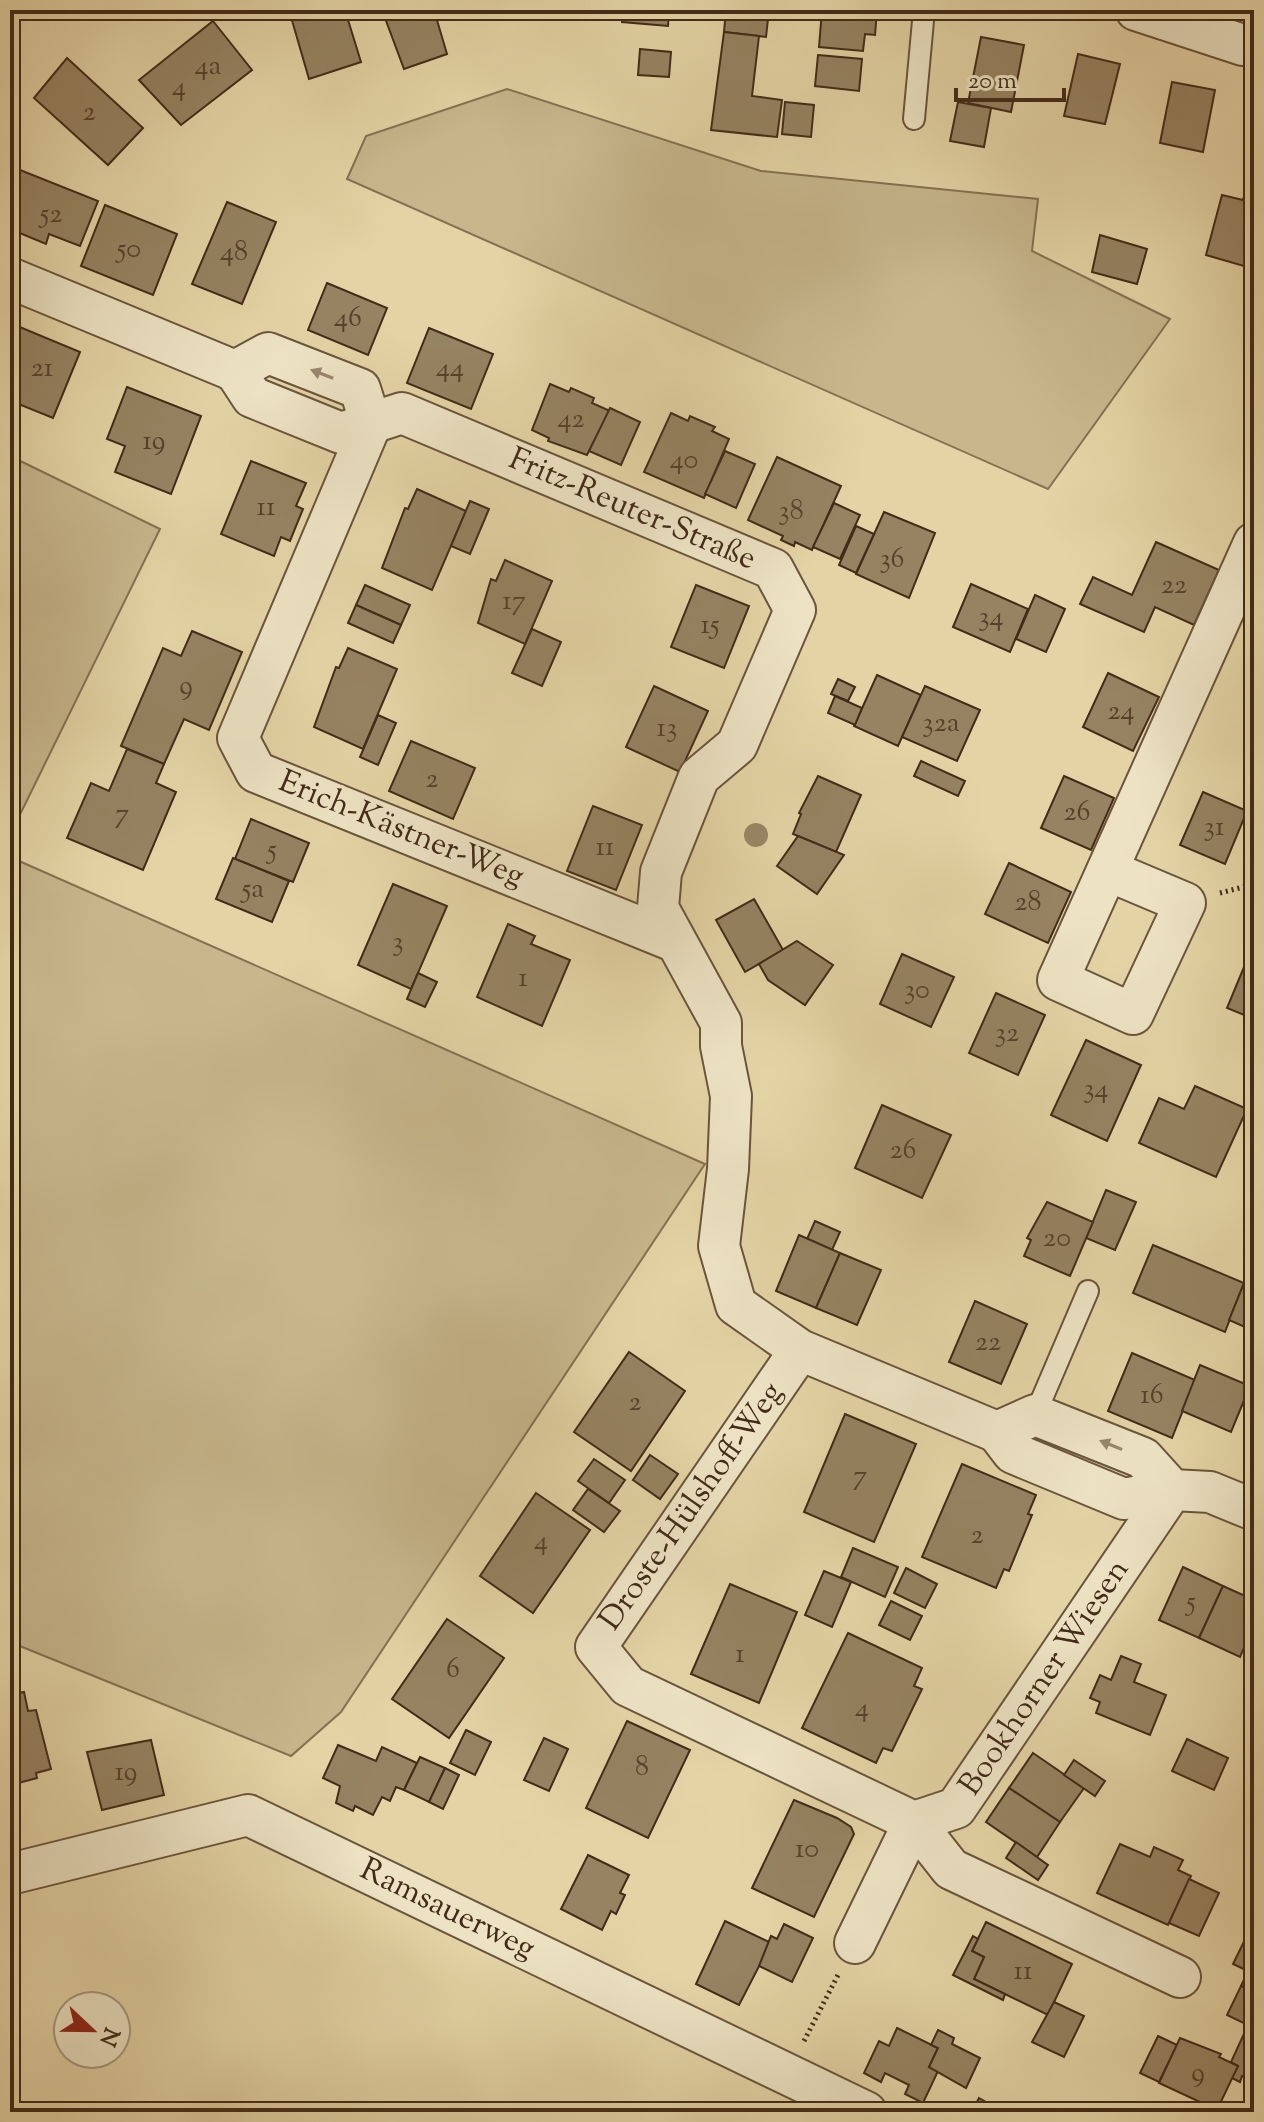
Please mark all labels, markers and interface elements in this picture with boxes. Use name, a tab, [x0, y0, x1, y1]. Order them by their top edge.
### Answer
house number: 4a	[194, 47, 222, 87]
scale bar	[956, 52, 1064, 102]
text: 20 m	[968, 65, 1017, 99]
house number: 4	[172, 68, 186, 108]
house number: 2	[82, 93, 96, 133]
house number: 52	[38, 195, 62, 235]
house number: 50	[115, 230, 141, 270]
house number: 48	[220, 233, 248, 273]
house number: 46	[334, 299, 362, 339]
house number: 21	[31, 349, 53, 389]
house number: 44	[436, 349, 464, 389]
one-way arrow	[310, 367, 334, 380]
house number: 42	[557, 400, 585, 440]
house number: 19	[143, 422, 165, 462]
street label: Fritz-Reuter-Straße	[501, 437, 763, 583]
house number: 40	[670, 441, 698, 481]
house number: 11	[256, 488, 276, 528]
house number: 38	[778, 492, 804, 532]
house number: 36	[880, 540, 904, 580]
house number: 22	[1161, 566, 1187, 606]
house number: 17	[502, 582, 526, 622]
house number: 34	[978, 598, 1004, 638]
house number: 15	[700, 606, 720, 646]
house number: 9	[179, 667, 193, 707]
house number: 24	[1107, 692, 1135, 732]
house number: 32a	[922, 704, 960, 744]
house number: 13	[657, 709, 677, 749]
street label: Erich-Kästner-Weg	[271, 760, 531, 900]
house number: 2	[425, 760, 439, 800]
house number: 26	[1063, 793, 1091, 833]
house number: 7	[115, 795, 129, 835]
house number: 31	[1204, 808, 1224, 848]
house number: 11	[595, 828, 615, 868]
house number: 5	[265, 831, 277, 871]
house number: 5a	[240, 870, 264, 910]
house number: 28	[1014, 883, 1042, 923]
house number: 3	[392, 923, 404, 963]
house number: 1	[518, 959, 528, 999]
house number: 30	[904, 971, 930, 1011]
house number: 32	[995, 1014, 1019, 1054]
house number: 34	[1083, 1070, 1109, 1110]
house number: 26	[889, 1131, 917, 1171]
house number: 20	[1043, 1219, 1071, 1259]
house number: 22	[975, 1323, 1001, 1363]
street label: Droste-Hülshoff-Weg	[589, 1373, 795, 1641]
house number: 16	[1140, 1376, 1164, 1416]
house number: 2	[628, 1383, 642, 1423]
one-way arrow	[1099, 1439, 1123, 1452]
house number: 7	[853, 1457, 867, 1497]
house number: 2	[970, 1516, 984, 1556]
house number: 4	[534, 1522, 548, 1562]
street label: Bookhorner Wiesen	[949, 1550, 1141, 1806]
house number: 5	[1184, 1583, 1196, 1623]
house number: 1	[735, 1635, 745, 1675]
house number: 6	[446, 1650, 460, 1690]
house number: 4	[855, 1689, 869, 1729]
house number: 8	[635, 1748, 649, 1788]
house number: 19	[115, 1753, 137, 1793]
house number: 10	[795, 1830, 819, 1870]
street label: Ramsauerweg	[352, 1848, 542, 1972]
house number: 11	[1013, 1952, 1033, 1992]
north arrow	[52, 1990, 132, 2070]
text: N	[89, 2022, 126, 2051]
house number: 9	[1191, 2054, 1205, 2094]

